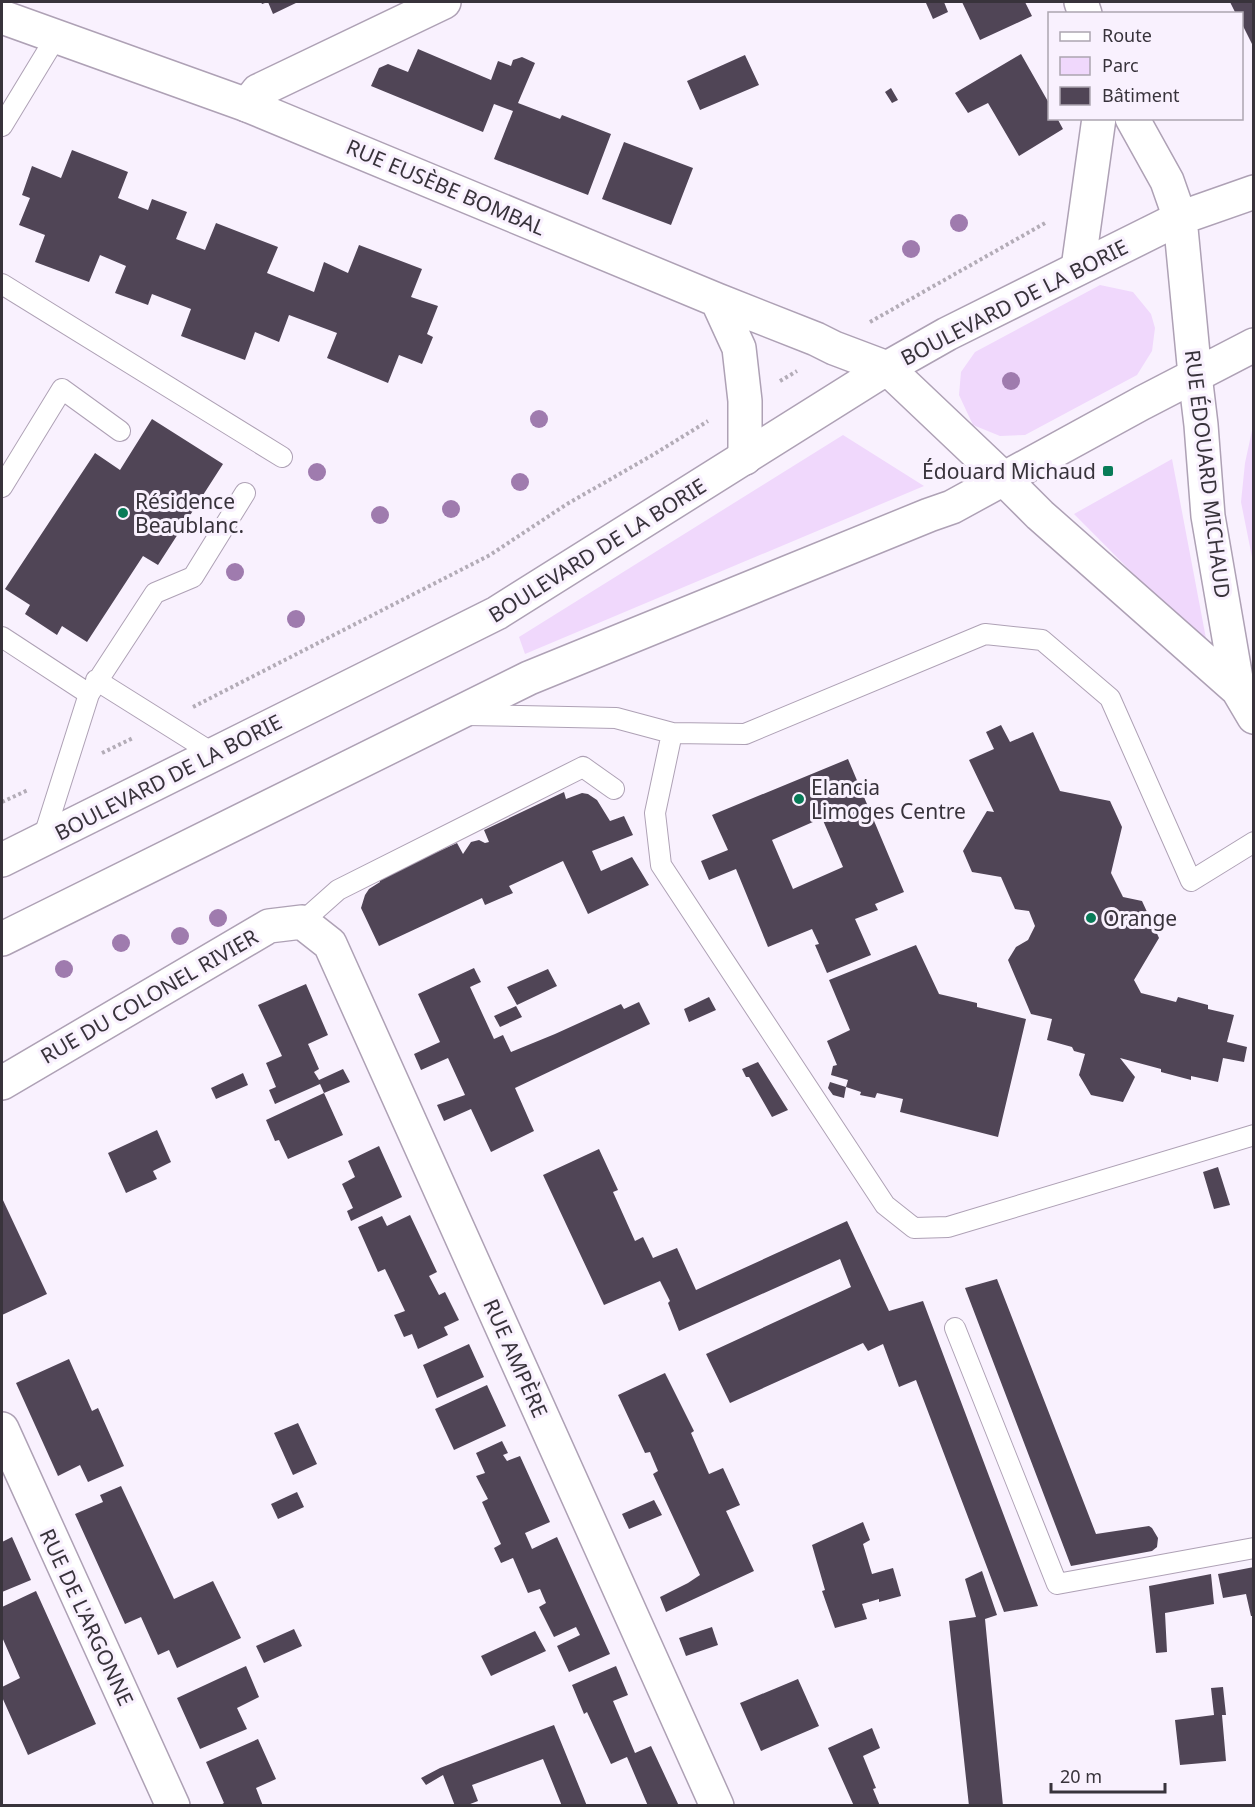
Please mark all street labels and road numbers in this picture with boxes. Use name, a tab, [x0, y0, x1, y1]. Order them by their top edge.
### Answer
street label: RUE EUSÈBE BOMBAL	[342, 132, 550, 242]
street label: BOULEVARD DE LA BORIE	[896, 232, 1132, 372]
street label: RUE ÉDOUARD MICHAUD	[1179, 348, 1237, 600]
street label: BOULEVARD DE LA BORIE	[483, 472, 711, 628]
street label: BOULEVARD DE LA BORIE	[50, 707, 286, 847]
street label: RUE DU COLONEL RIVIER	[35, 922, 263, 1070]
street label: RUE AMPÈRE	[477, 1294, 555, 1422]
street label: RUE DE L'ARGONNE	[34, 1524, 140, 1710]

